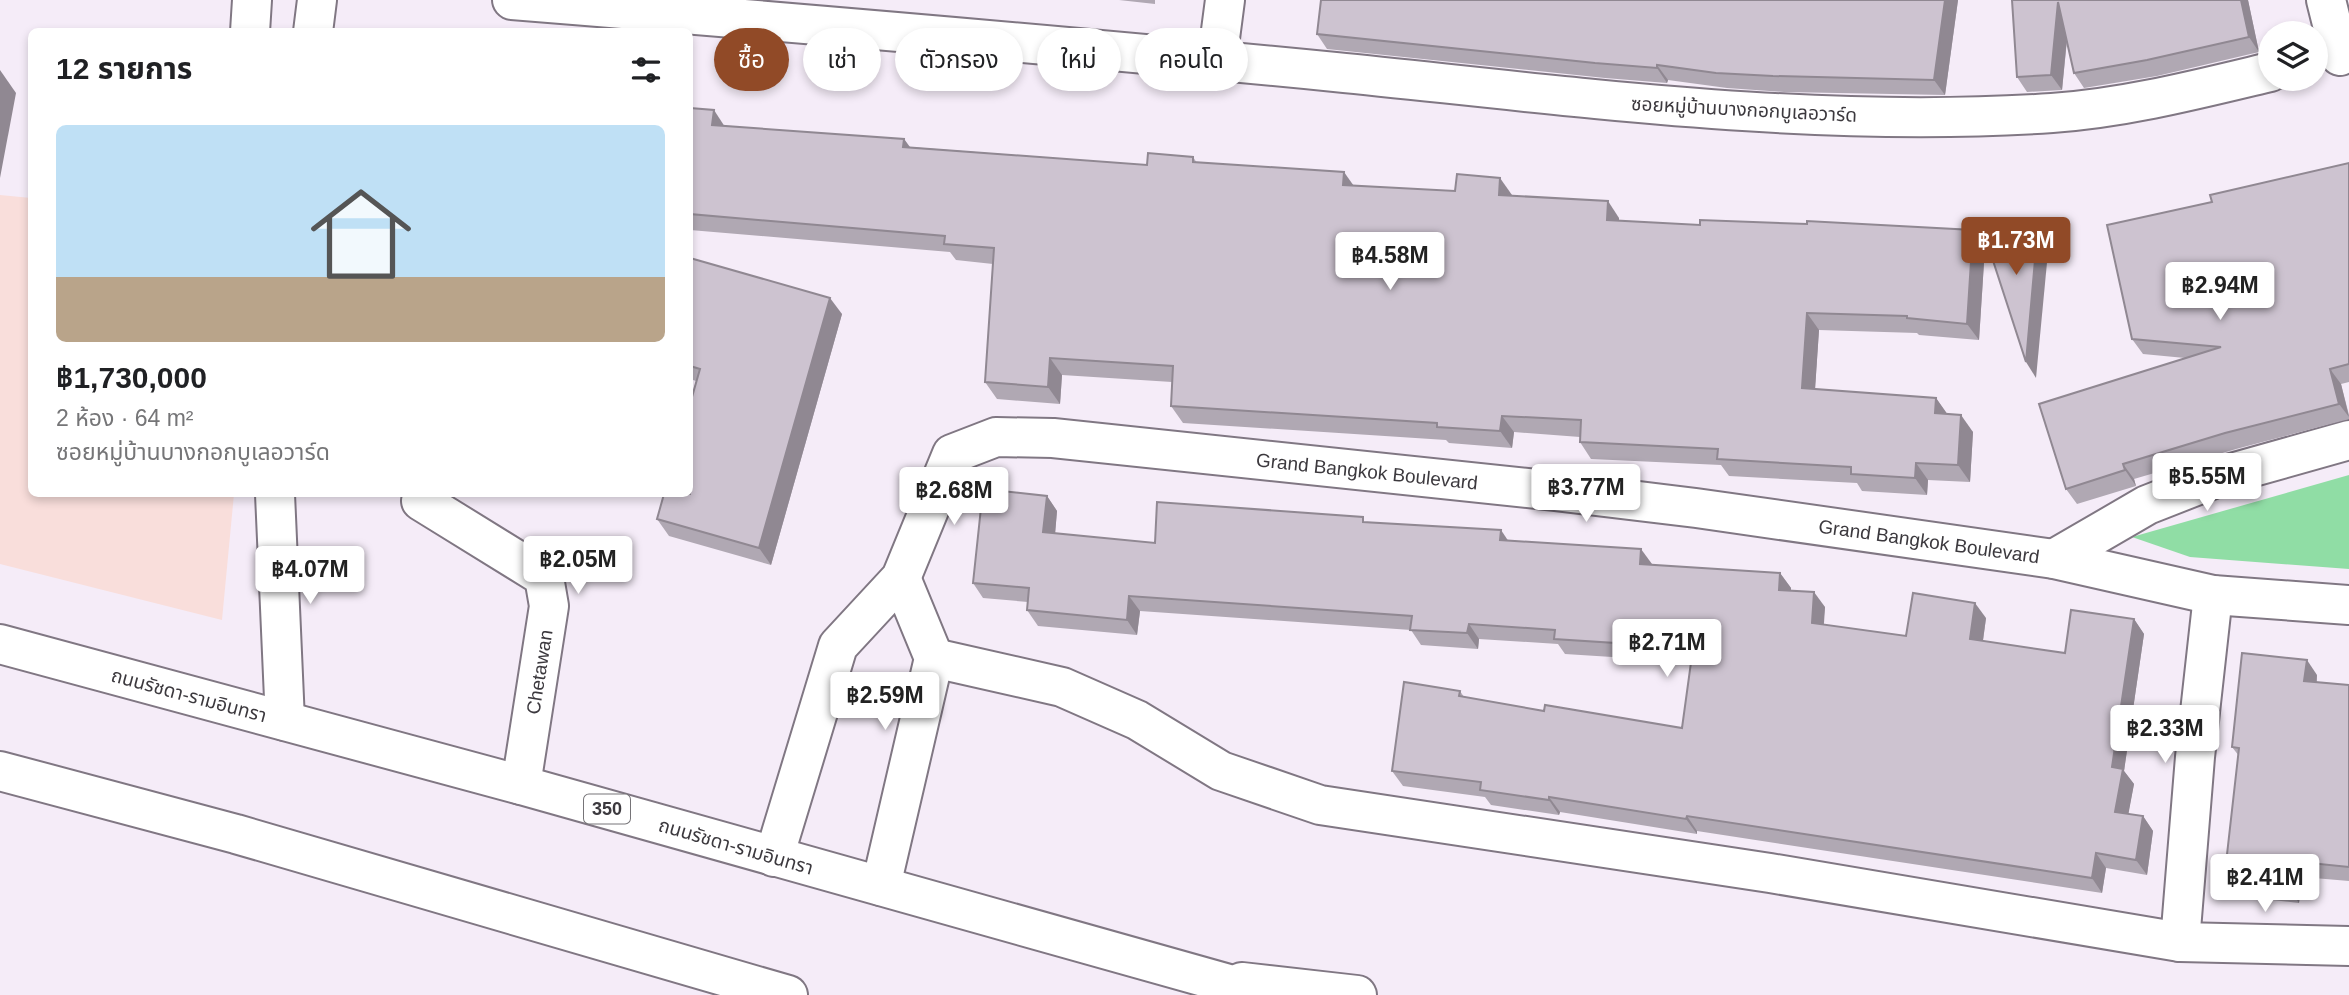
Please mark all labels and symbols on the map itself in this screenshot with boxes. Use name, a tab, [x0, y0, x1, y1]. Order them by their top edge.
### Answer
street label: ซอยหมู่บ้านบางกอกบูเลอวาร์ด	[1630, 92, 1858, 128]
pin: ฿1.73M	[1959, 218, 2073, 277]
pin: ฿4.58M	[1333, 232, 1447, 292]
pin: ฿2.94M	[2163, 262, 2277, 322]
street label: Grand Bangkok Boulevard	[1255, 449, 1479, 494]
pin: ฿5.55M	[2150, 454, 2264, 513]
pin: ฿3.77M	[1529, 464, 1643, 524]
pin: ฿2.68M	[897, 468, 1011, 527]
street label: Grand Bangkok Boulevard	[1817, 516, 2041, 567]
pin: ฿2.05M	[521, 536, 635, 596]
pin: ฿4.07M	[253, 546, 367, 606]
pin: ฿2.71M	[1610, 620, 1724, 679]
street label: Chetawan	[522, 628, 557, 716]
street label: ถนนรัชดา-รามอินทรา	[109, 665, 269, 726]
pin: ฿2.59M	[828, 672, 942, 732]
pin: ฿2.33M	[2108, 706, 2222, 765]
road number: 350	[584, 794, 630, 824]
street label: ถนนรัชดา-รามอินทรา	[656, 814, 816, 879]
pin: ฿2.41M	[2208, 855, 2322, 914]

